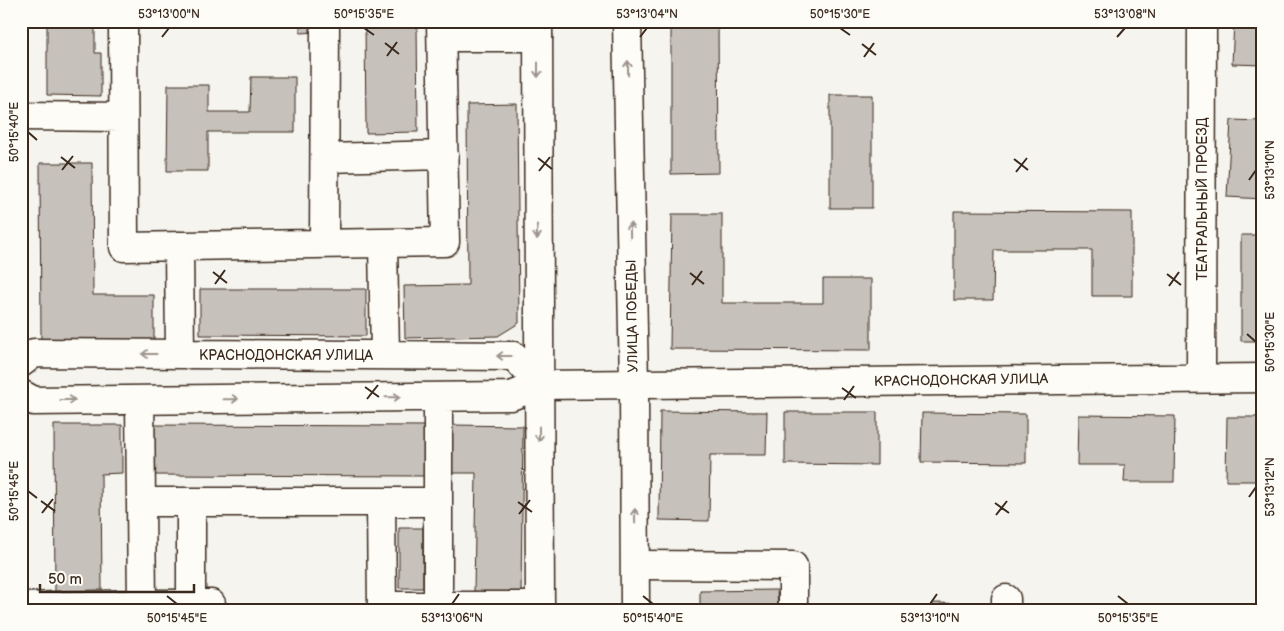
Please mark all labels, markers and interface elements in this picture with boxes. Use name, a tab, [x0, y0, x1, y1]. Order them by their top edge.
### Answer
text: 53°13'00"N	[138, 7, 200, 22]
text: 50°15'35"E	[334, 7, 394, 22]
text: 53°13'04"N	[616, 7, 678, 22]
text: 50°15'30"E	[810, 7, 870, 22]
text: 53°13'08"N	[1094, 7, 1156, 22]
one-way arrow	[623, 60, 632, 76]
one-way arrow	[533, 62, 543, 78]
text: 50°15'40"E	[7, 102, 22, 162]
street label: ТЕАТРАЛЬНЫЙ ПРОЕЗД	[1194, 117, 1211, 281]
text: 53°13'10"N	[1263, 140, 1278, 200]
one-way arrow	[626, 222, 635, 238]
one-way arrow	[532, 224, 542, 240]
street label: УЛИЦА ПОБЕДЫ	[623, 259, 641, 373]
text: 50°15'30"E	[1263, 312, 1278, 372]
street label: КРАСНОДОНСКАЯ УЛИЦА	[199, 347, 374, 364]
one-way arrow	[141, 349, 158, 359]
one-way arrow	[496, 351, 512, 361]
street label: КРАСНОДОНСКАЯ УЛИЦА	[874, 370, 1049, 390]
one-way arrow	[385, 392, 401, 402]
one-way arrow	[222, 394, 239, 404]
one-way arrow	[60, 395, 76, 405]
one-way arrow	[534, 425, 544, 441]
text: 53°13'12"N	[1263, 457, 1278, 517]
text: 50°15'45"E	[7, 461, 22, 521]
one-way arrow	[630, 509, 640, 525]
scale bar	[40, 561, 194, 593]
text: 50 m	[48, 570, 82, 589]
text: 50°15'45"E	[147, 611, 207, 626]
text: 53°13'06"N	[421, 611, 483, 626]
text: 50°15'40"E	[623, 611, 683, 626]
text: 53°13'10"N	[900, 611, 960, 626]
text: 50°15'35"E	[1098, 611, 1158, 626]

